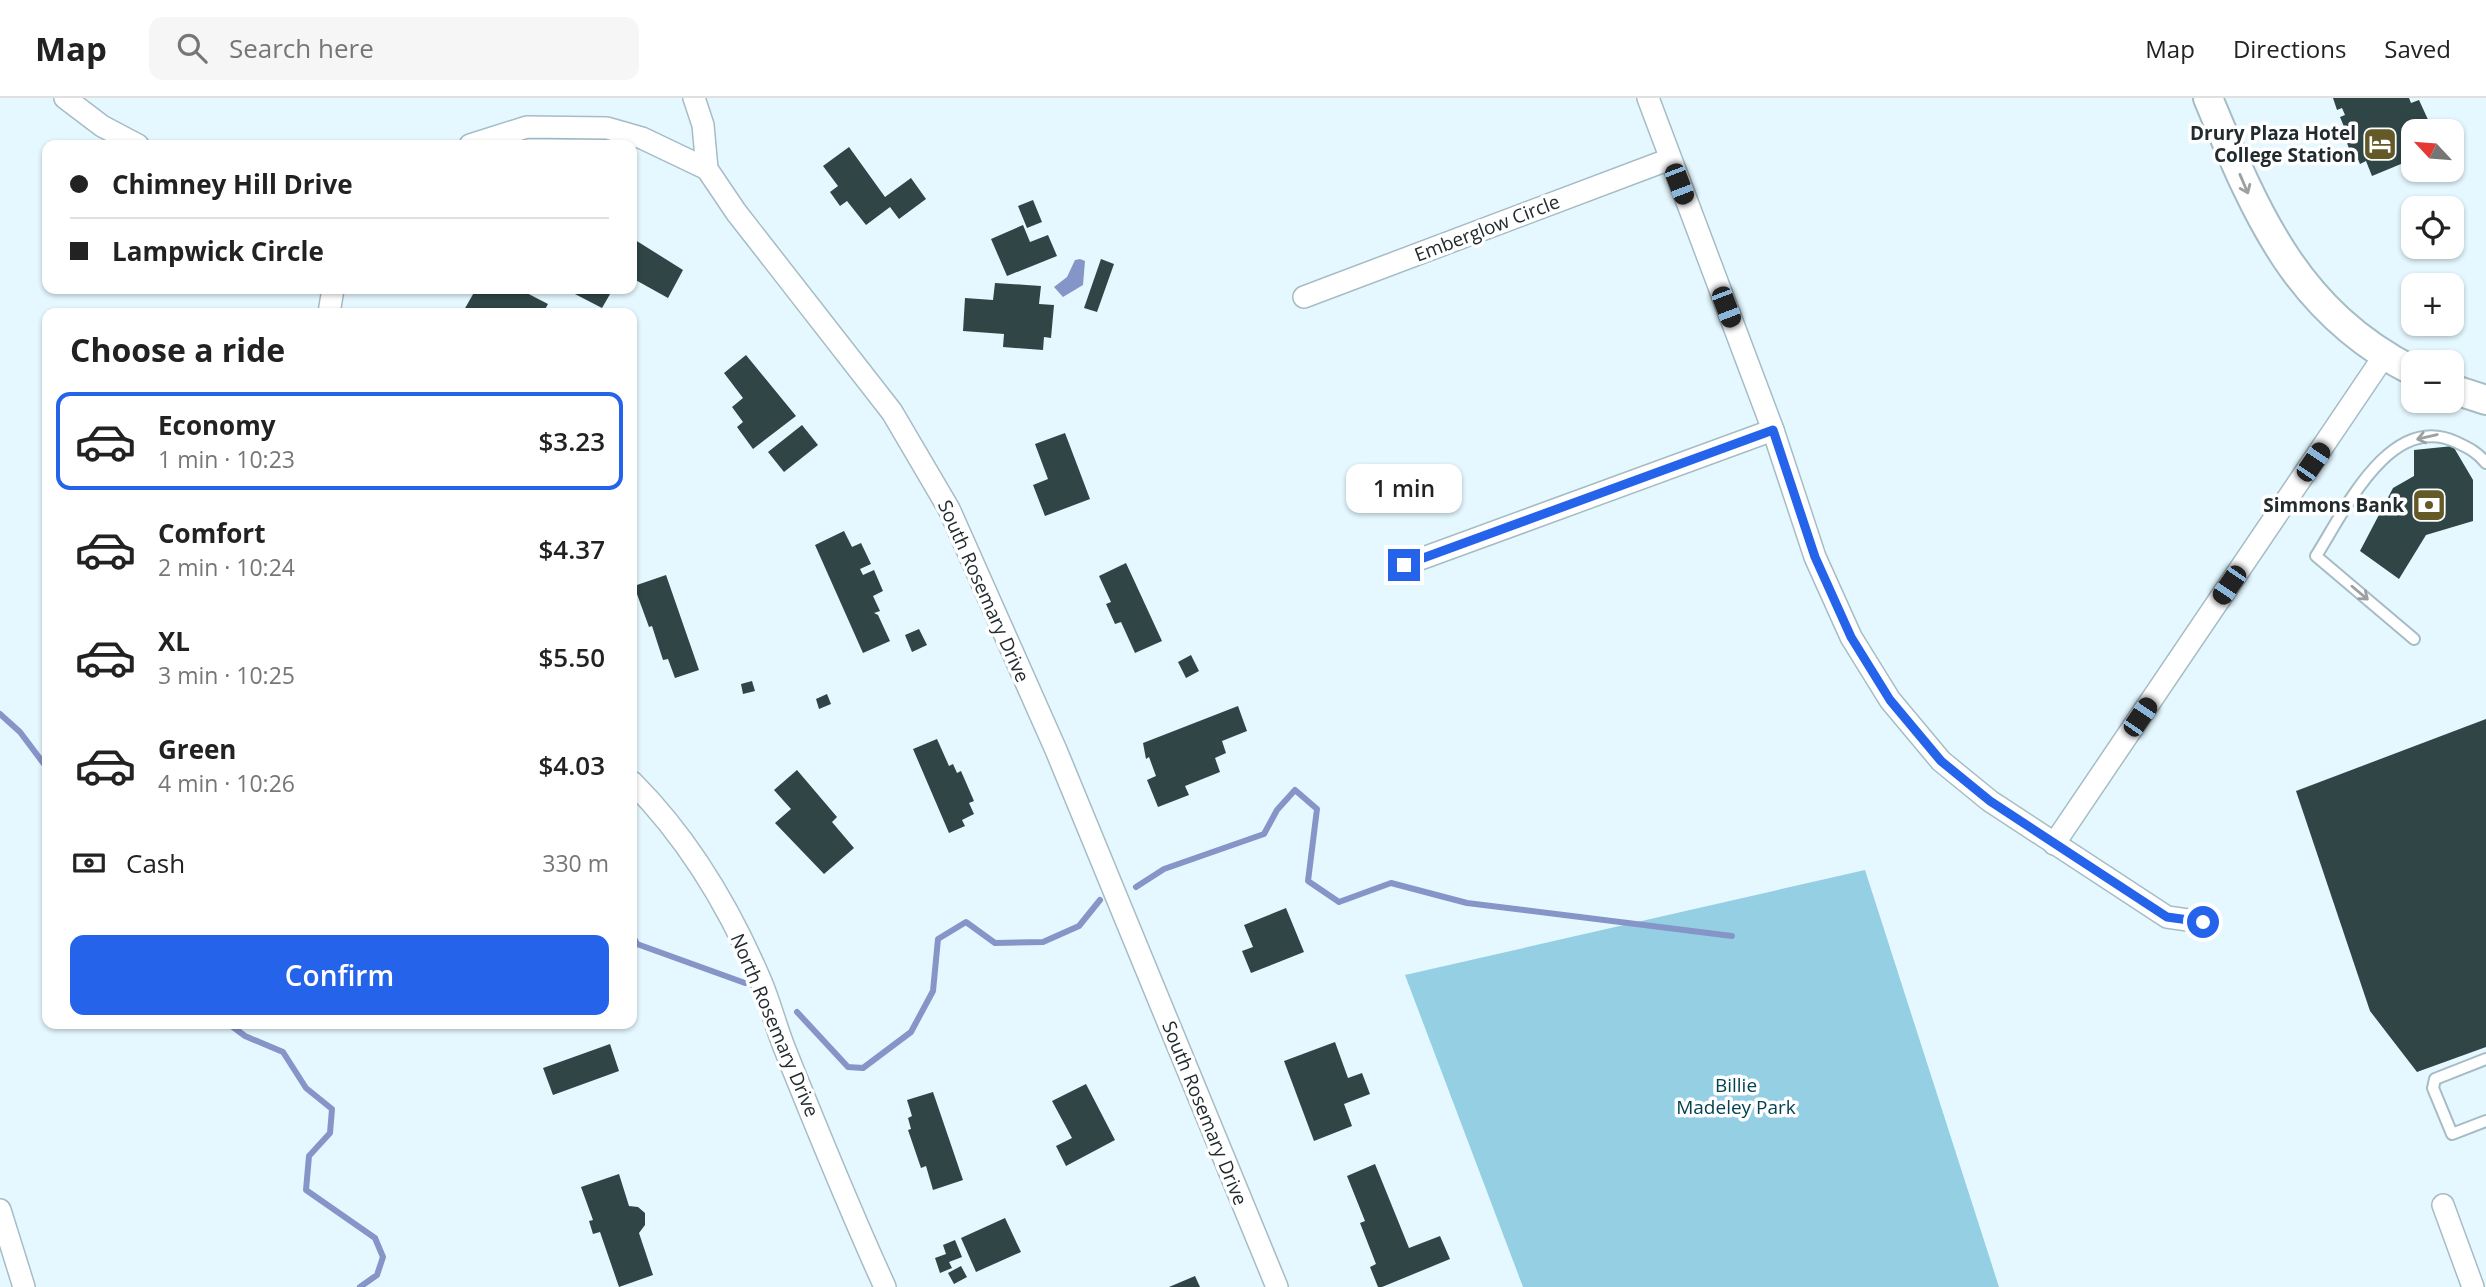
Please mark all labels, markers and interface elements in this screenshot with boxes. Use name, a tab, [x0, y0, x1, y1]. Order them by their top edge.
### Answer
search box	[149, 17, 639, 80]
text: Map	[35, 26, 107, 71]
icon: search	[173, 29, 211, 67]
text: Search here	[229, 30, 374, 66]
text: Map	[2145, 32, 2195, 65]
text: Directions	[2233, 32, 2346, 65]
text: Saved	[2384, 32, 2451, 65]
north arrow	[2401, 119, 2464, 182]
map controls	[2401, 119, 2464, 413]
place label: Drury Plaza Hotel College Station	[2190, 120, 2356, 168]
hotel icon: Drury Plaza Hotel College Station	[2361, 125, 2399, 163]
car	[1662, 161, 1697, 207]
text: Chimney Hill Drive	[112, 166, 353, 202]
one-way arrow	[2238, 172, 2251, 194]
street label: Emberglow Circle	[1411, 188, 1563, 268]
button: locate	[2401, 196, 2464, 259]
text: Lampwick Circle	[112, 233, 324, 269]
button: +	[2401, 273, 2464, 336]
car	[1709, 284, 1744, 330]
text: Choose a ride	[70, 328, 285, 371]
button: −	[2401, 350, 2464, 413]
text: Economy	[158, 407, 276, 443]
icon: car	[74, 410, 137, 473]
text: $3.23	[538, 423, 605, 459]
one-way arrow	[2417, 431, 2439, 444]
car	[2293, 439, 2334, 485]
text: 1 min · 10:23	[158, 443, 295, 475]
callout: 1 min	[1346, 463, 1462, 512]
text: 1 min	[1373, 472, 1435, 504]
bank icon: Simmons Bank	[2410, 486, 2448, 524]
place label: Simmons Bank	[2263, 492, 2404, 518]
street label: South Rosemary Drive	[932, 496, 1036, 686]
text: Comfort	[158, 515, 265, 551]
icon: car	[74, 518, 137, 581]
text: $4.37	[538, 531, 605, 567]
route end	[1388, 549, 1420, 581]
text: 2 min · 10:24	[158, 551, 295, 583]
car	[2209, 562, 2250, 608]
one-way arrow	[2350, 585, 2368, 601]
text: XL	[158, 623, 190, 659]
icon: car	[74, 626, 137, 689]
text: $5.50	[538, 639, 605, 675]
text: 3 min · 10:25	[158, 659, 295, 691]
car	[2120, 694, 2161, 740]
text: Green	[158, 731, 236, 767]
icon: car	[74, 734, 137, 797]
text: $4.03	[538, 747, 605, 783]
text: 4 min · 10:26	[158, 767, 295, 799]
icon: cash	[70, 844, 108, 882]
text: Cash	[126, 845, 185, 881]
text: 330 m	[542, 847, 609, 879]
route start	[2187, 906, 2219, 938]
street label: North Rosemary Drive	[725, 929, 825, 1121]
button: Confirm	[70, 935, 609, 1015]
street label: South Rosemary Drive	[1156, 1017, 1254, 1209]
park label: Billie Madeley Park	[1676, 1072, 1796, 1120]

